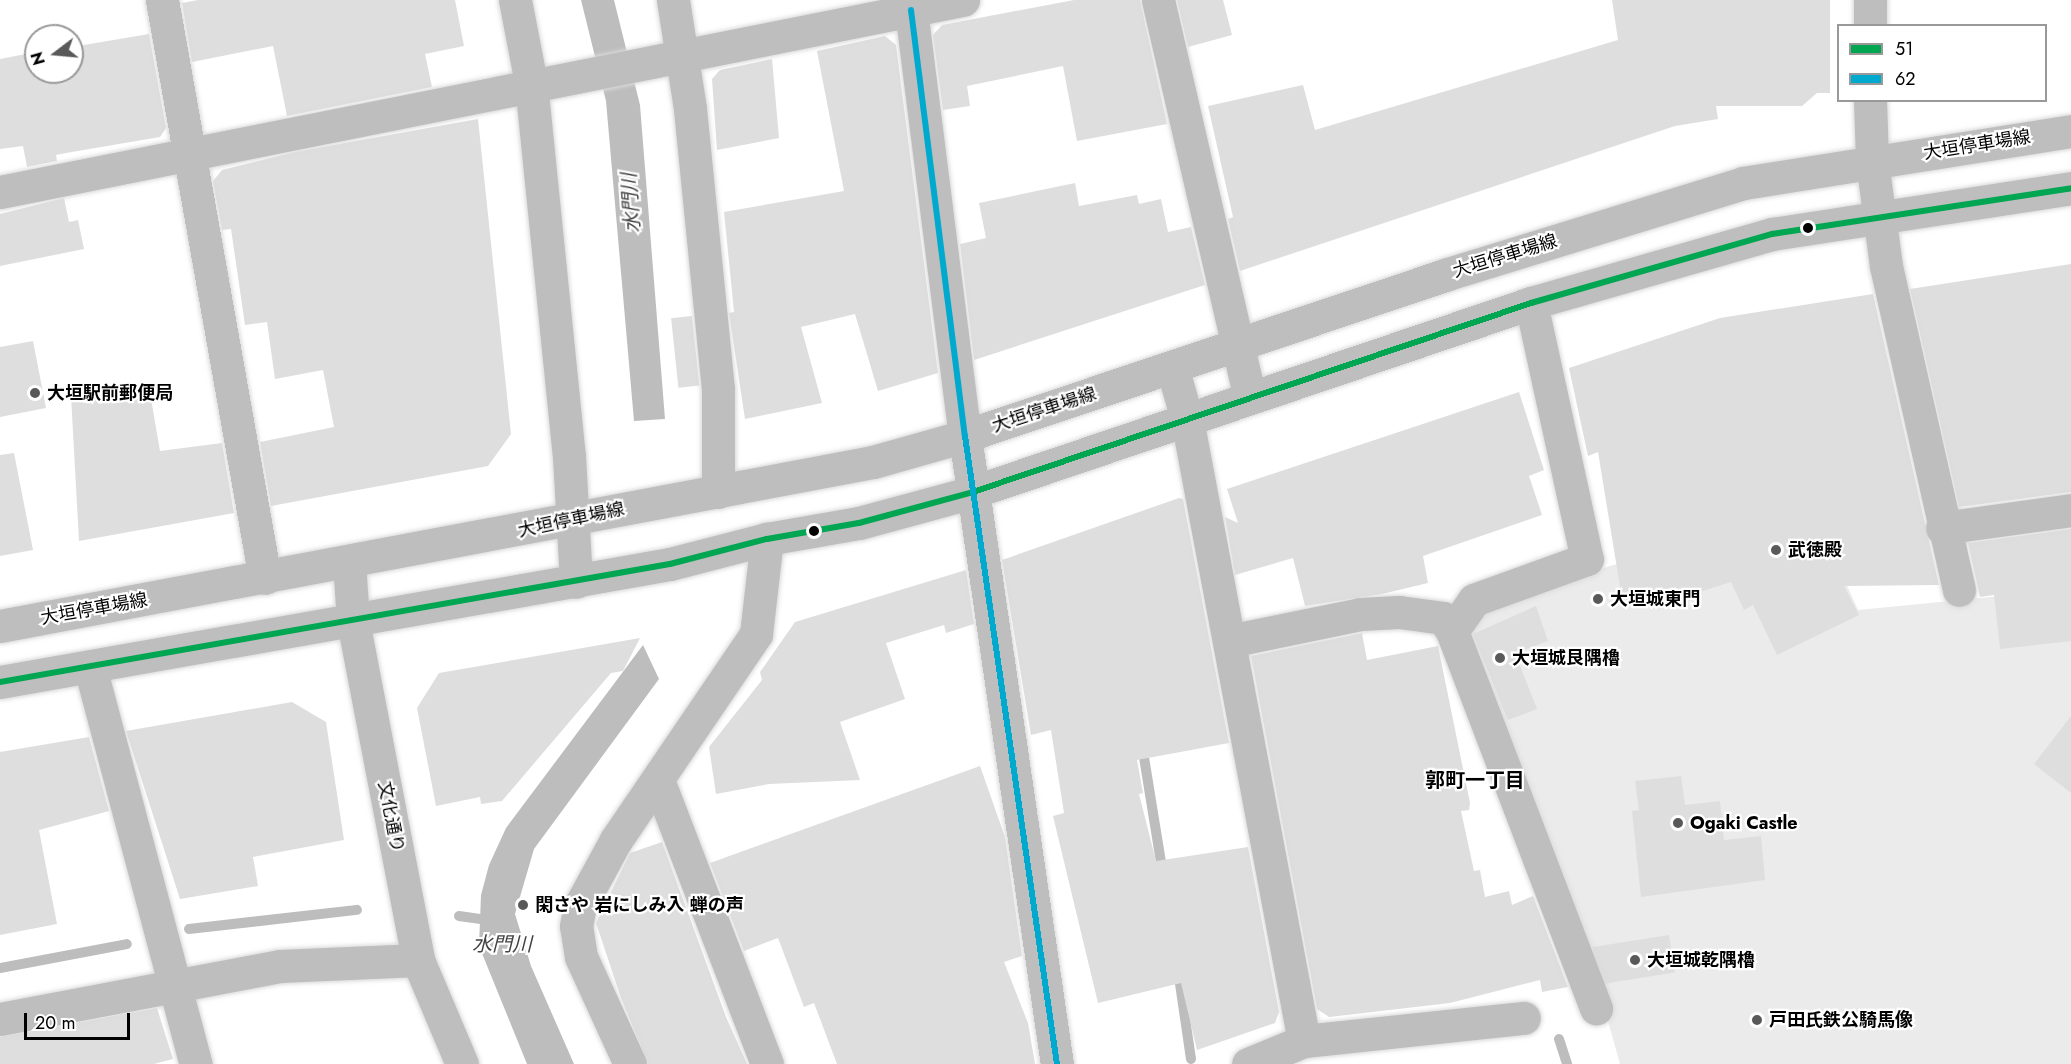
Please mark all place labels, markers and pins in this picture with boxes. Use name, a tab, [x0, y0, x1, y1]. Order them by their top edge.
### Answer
unlabelled marker	[1802, 222, 1814, 234]
place label: 大垣駅前郵便局	[47, 382, 173, 404]
marker: 大垣駅前郵便局	[28, 386, 42, 400]
unlabelled marker	[808, 525, 820, 537]
place label: 武徳殿	[1788, 539, 1842, 561]
marker: 武徳殿	[1769, 543, 1783, 557]
place label: 大垣城東門	[1610, 588, 1700, 610]
marker: 大垣城東門	[1591, 592, 1605, 606]
place label: 大垣城艮隅櫓	[1512, 647, 1620, 669]
marker: 大垣城艮隅櫓	[1493, 651, 1507, 665]
place label: Ogaki Castle	[1690, 812, 1798, 834]
marker: Ogaki Castle	[1671, 816, 1685, 830]
place label: 閑さや 岩にしみ入 蝉の声	[535, 894, 744, 916]
marker: 閑さや 岩にしみ入 蝉の声	[516, 898, 530, 912]
place label: 大垣城乾隅櫓	[1647, 949, 1755, 971]
marker: 大垣城乾隅櫓	[1628, 953, 1642, 967]
place label: 戸田氏鉄公騎馬像	[1769, 1009, 1913, 1031]
marker: 戸田氏鉄公騎馬像	[1750, 1013, 1764, 1027]

